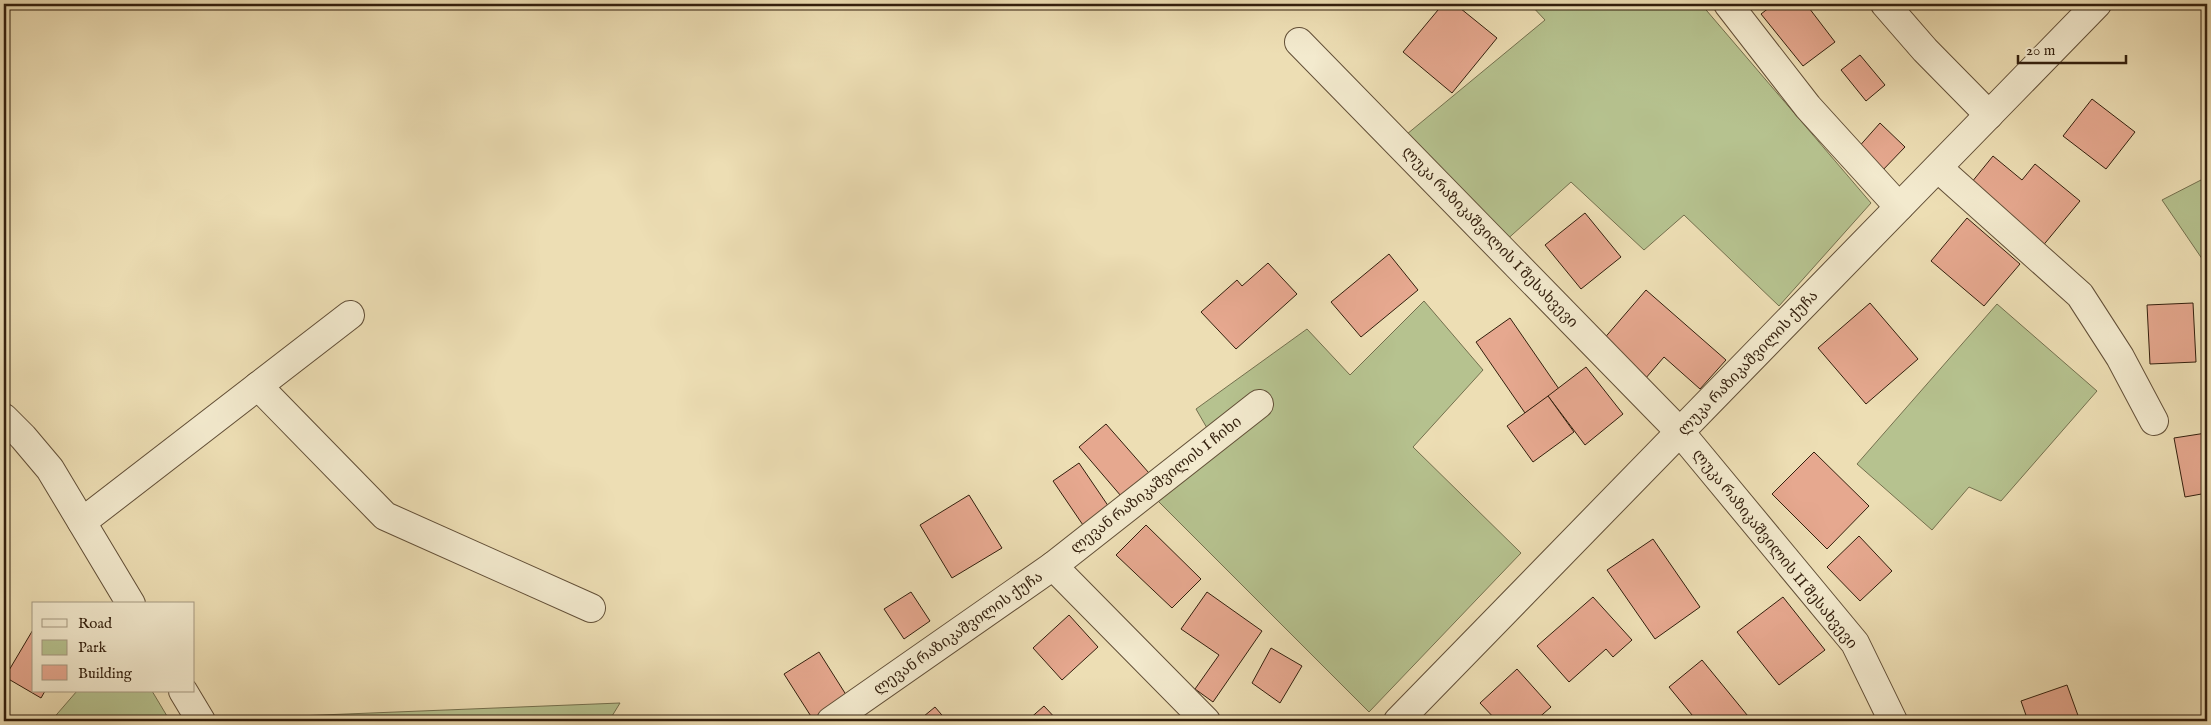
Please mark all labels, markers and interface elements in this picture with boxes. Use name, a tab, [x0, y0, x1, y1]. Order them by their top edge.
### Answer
scale bar	[2018, 32, 2126, 64]
text: 20 m	[2026, 41, 2056, 60]
street label: ლუკა რაზიკაშვილის I შესახვევი	[1398, 142, 1582, 332]
street label: ლუკა რაზიკაშვილის ქუჩა	[1674, 287, 1822, 439]
street label: ლევან რაზიკაშვილის I ჩიხი	[1067, 412, 1245, 558]
street label: ლუკა რაზიკაშვილის II შესახვევი	[1688, 445, 1862, 653]
street label: ლევან რაზიკაშვილის ქუჩა	[870, 567, 1046, 699]
legend	[32, 602, 195, 692]
text: Road	[78, 614, 113, 633]
text: Park	[78, 638, 108, 657]
text: Building	[78, 664, 133, 683]

